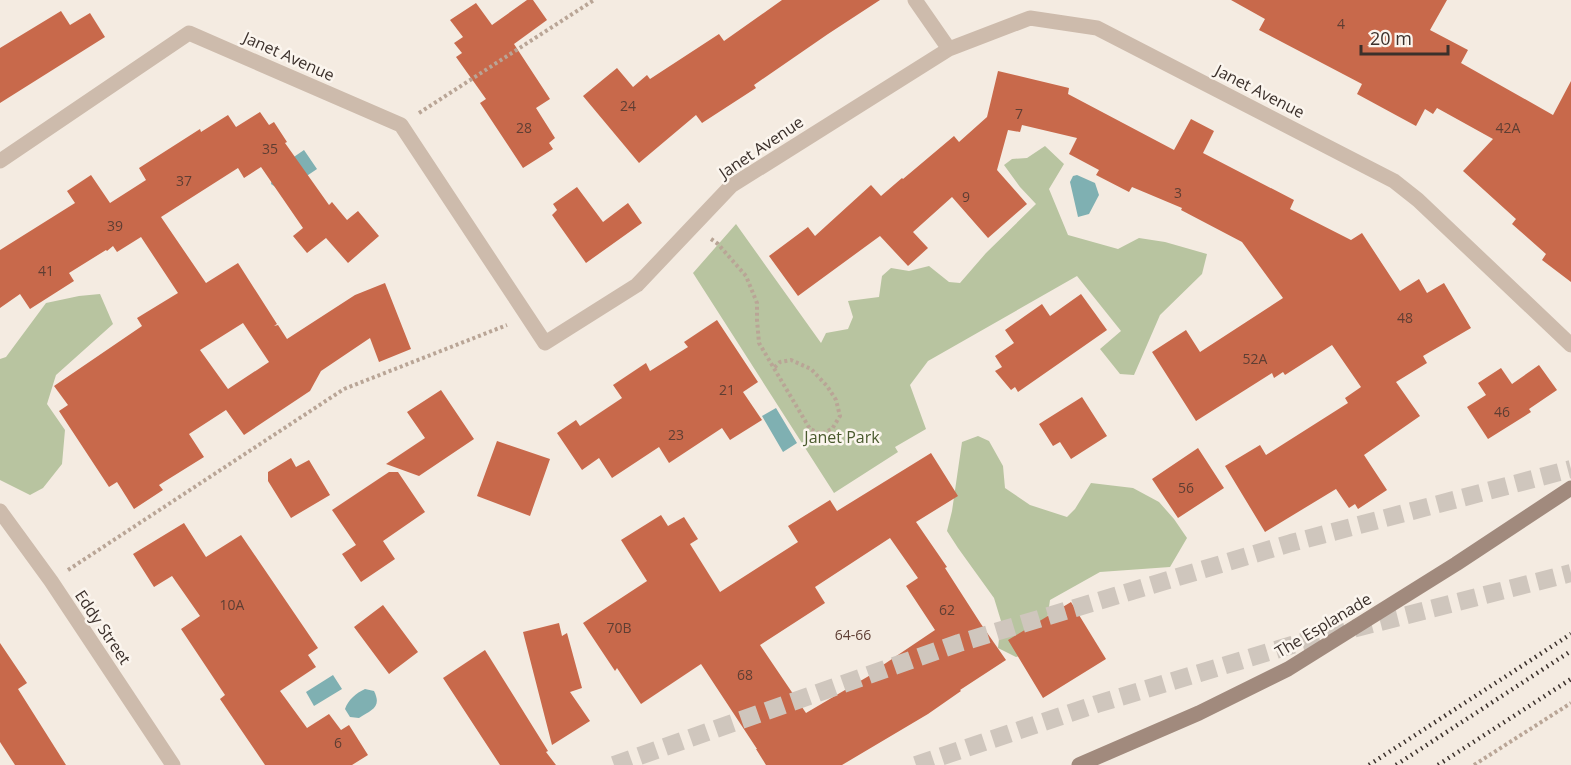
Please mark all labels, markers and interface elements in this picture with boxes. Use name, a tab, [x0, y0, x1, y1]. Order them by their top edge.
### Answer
house number: 4	[1337, 14, 1345, 33]
scale bar	[1361, 18, 1448, 56]
street label: Janet Avenue	[238, 25, 338, 86]
text: 20 m	[1370, 26, 1412, 50]
street label: Janet Avenue	[1210, 58, 1308, 123]
house number: 24	[620, 96, 636, 115]
house number: 7	[1015, 104, 1023, 123]
street label: Janet Avenue	[713, 111, 808, 185]
house number: 28	[516, 118, 532, 137]
house number: 42A	[1496, 118, 1521, 137]
house number: 35	[262, 139, 278, 158]
house number: 37	[176, 171, 192, 190]
house number: 3	[1174, 183, 1182, 202]
house number: 9	[962, 187, 970, 206]
house number: 39	[107, 216, 123, 235]
house number: 41	[38, 261, 54, 280]
house number: 48	[1397, 308, 1413, 327]
house number: 52A	[1243, 349, 1268, 368]
house number: 21	[719, 380, 735, 399]
house number: 46	[1494, 402, 1510, 421]
house number: 23	[668, 425, 684, 444]
park label: Janet Park	[802, 426, 880, 448]
house number: 56	[1178, 478, 1194, 497]
street label: Eddy Street	[70, 585, 136, 669]
street label: The Esplanade	[1271, 588, 1375, 662]
house number: 10A	[220, 595, 245, 614]
house number: 62	[939, 600, 955, 619]
house number: 70B	[606, 618, 632, 637]
house number: 64-66	[835, 625, 871, 644]
house number: 68	[737, 665, 753, 684]
house number: 6	[334, 733, 342, 752]

